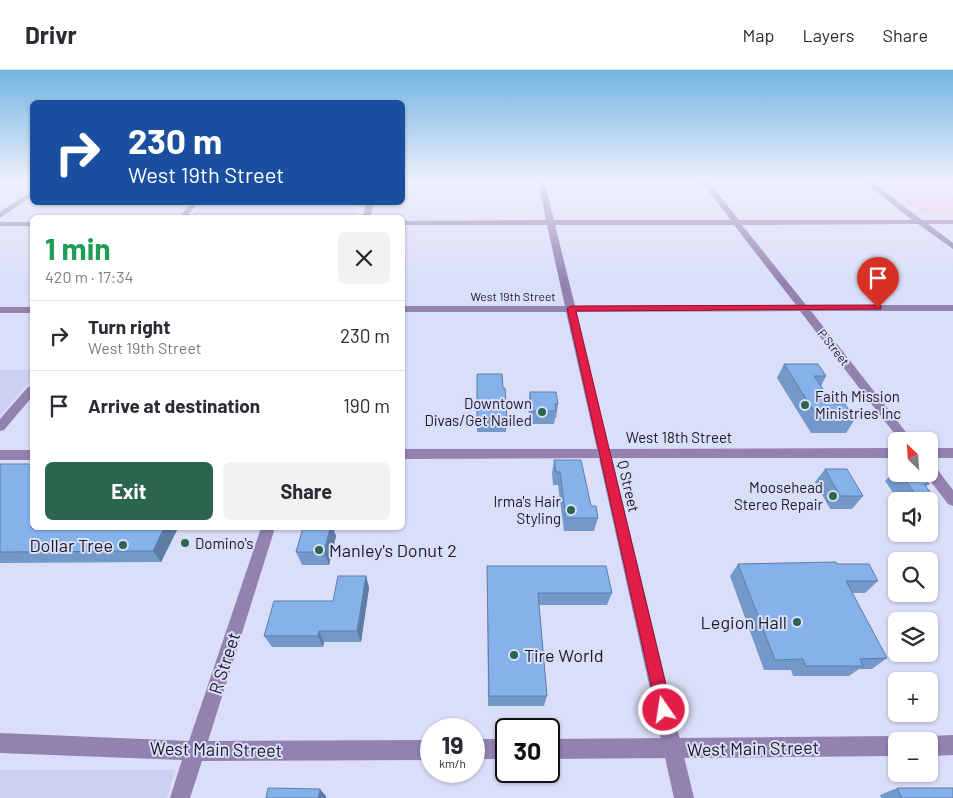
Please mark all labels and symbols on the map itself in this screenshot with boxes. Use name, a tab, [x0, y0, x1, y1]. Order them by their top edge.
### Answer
pin	[857, 257, 899, 308]
street label: West 19th Street	[470, 289, 556, 303]
street label: P Street	[815, 326, 853, 368]
place label: Faith Mission Ministries Inc	[815, 387, 901, 422]
place label: Downtown Divas/Get Nailed	[424, 394, 532, 429]
marker: Faith Mission Ministries Inc	[799, 399, 811, 411]
marker: Downtown Divas/Get Nailed	[536, 406, 548, 418]
street label: West 18th Street	[626, 428, 732, 446]
north arrow	[888, 432, 938, 482]
street label: Q Street	[614, 458, 644, 514]
place label: Moosehead Stereo Repair	[734, 478, 824, 513]
marker: Moosehead Stereo Repair	[827, 490, 839, 502]
place label: Irma's Hair Styling	[493, 492, 562, 527]
marker: Irma's Hair Styling	[565, 504, 577, 516]
place label: Dollar Tree	[29, 534, 113, 556]
place label: Domino's	[195, 534, 253, 552]
marker: Domino's	[179, 537, 191, 549]
marker: Dollar Tree	[117, 539, 129, 551]
place label: Manley's Donut 2	[329, 539, 457, 561]
marker: Manley's Donut 2	[313, 544, 325, 556]
place label: Legion Hall	[701, 611, 787, 633]
marker: Legion Hall	[791, 616, 803, 628]
street label: R Street	[204, 629, 244, 697]
place label: Tire World	[524, 644, 604, 666]
marker: Tire World	[508, 649, 520, 661]
position arrow	[637, 683, 689, 735]
speed limit sign: 30	[495, 718, 560, 783]
street label: West Main Street	[687, 736, 819, 760]
street label: West Main Street	[150, 737, 282, 761]

